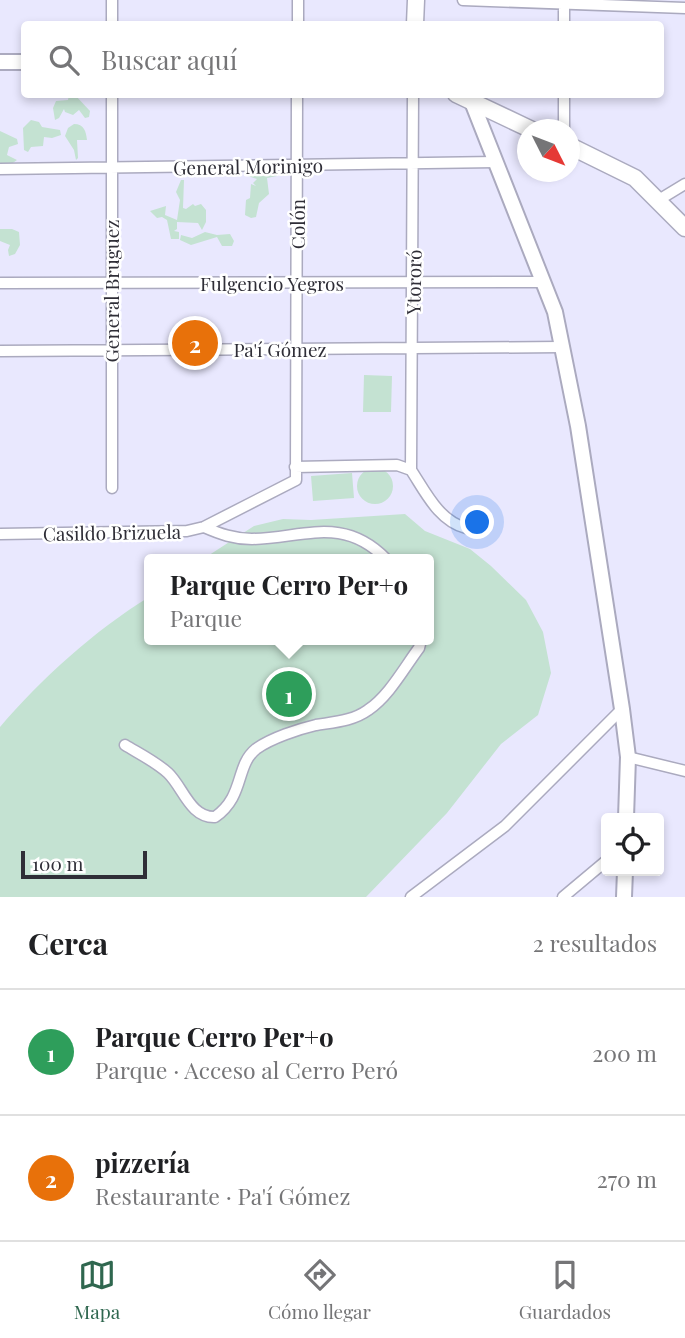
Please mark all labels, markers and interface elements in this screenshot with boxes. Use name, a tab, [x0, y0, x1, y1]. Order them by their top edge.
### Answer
search box	[21, 21, 664, 98]
icon: search	[45, 41, 83, 79]
text: Buscar aquí	[101, 42, 237, 77]
north arrow	[517, 119, 580, 182]
street label: General Morinigo	[173, 152, 323, 180]
street label: Colón	[284, 198, 310, 249]
street label: General Bruguez	[98, 220, 124, 362]
street label: Ytororó	[399, 249, 427, 316]
street label: Fulgencio Yegros	[200, 270, 344, 296]
pin: 2	[172, 317, 218, 369]
street label: Pa'í Gómez	[233, 336, 327, 362]
your location	[460, 505, 494, 539]
street label: Casildo Brizuela	[43, 518, 182, 546]
popup	[144, 554, 434, 645]
text: Parque Cerro Per+o	[170, 567, 408, 602]
text: Parque	[170, 602, 242, 633]
pin: 1	[266, 668, 312, 720]
map controls	[601, 813, 664, 876]
button: locate	[601, 813, 664, 876]
scale bar	[21, 848, 147, 880]
text: 100 m	[32, 850, 83, 876]
text: Cerca	[28, 923, 108, 963]
text: 2 resultados	[533, 927, 657, 958]
text: Parque Cerro Per+o	[95, 1019, 334, 1054]
text: 1	[47, 1037, 55, 1068]
text: 200 m	[592, 1037, 657, 1068]
text: Parque · Acceso al Cerro Peró	[95, 1054, 398, 1085]
text: pizzería	[95, 1145, 190, 1180]
text: 2	[45, 1163, 57, 1194]
text: 270 m	[597, 1163, 657, 1194]
text: Restaurante · Pa'í Gómez	[95, 1180, 350, 1211]
tab: Mapa	[74, 1256, 120, 1324]
tab: Cómo llegar	[268, 1256, 371, 1324]
tab: Guardados	[519, 1256, 611, 1324]

